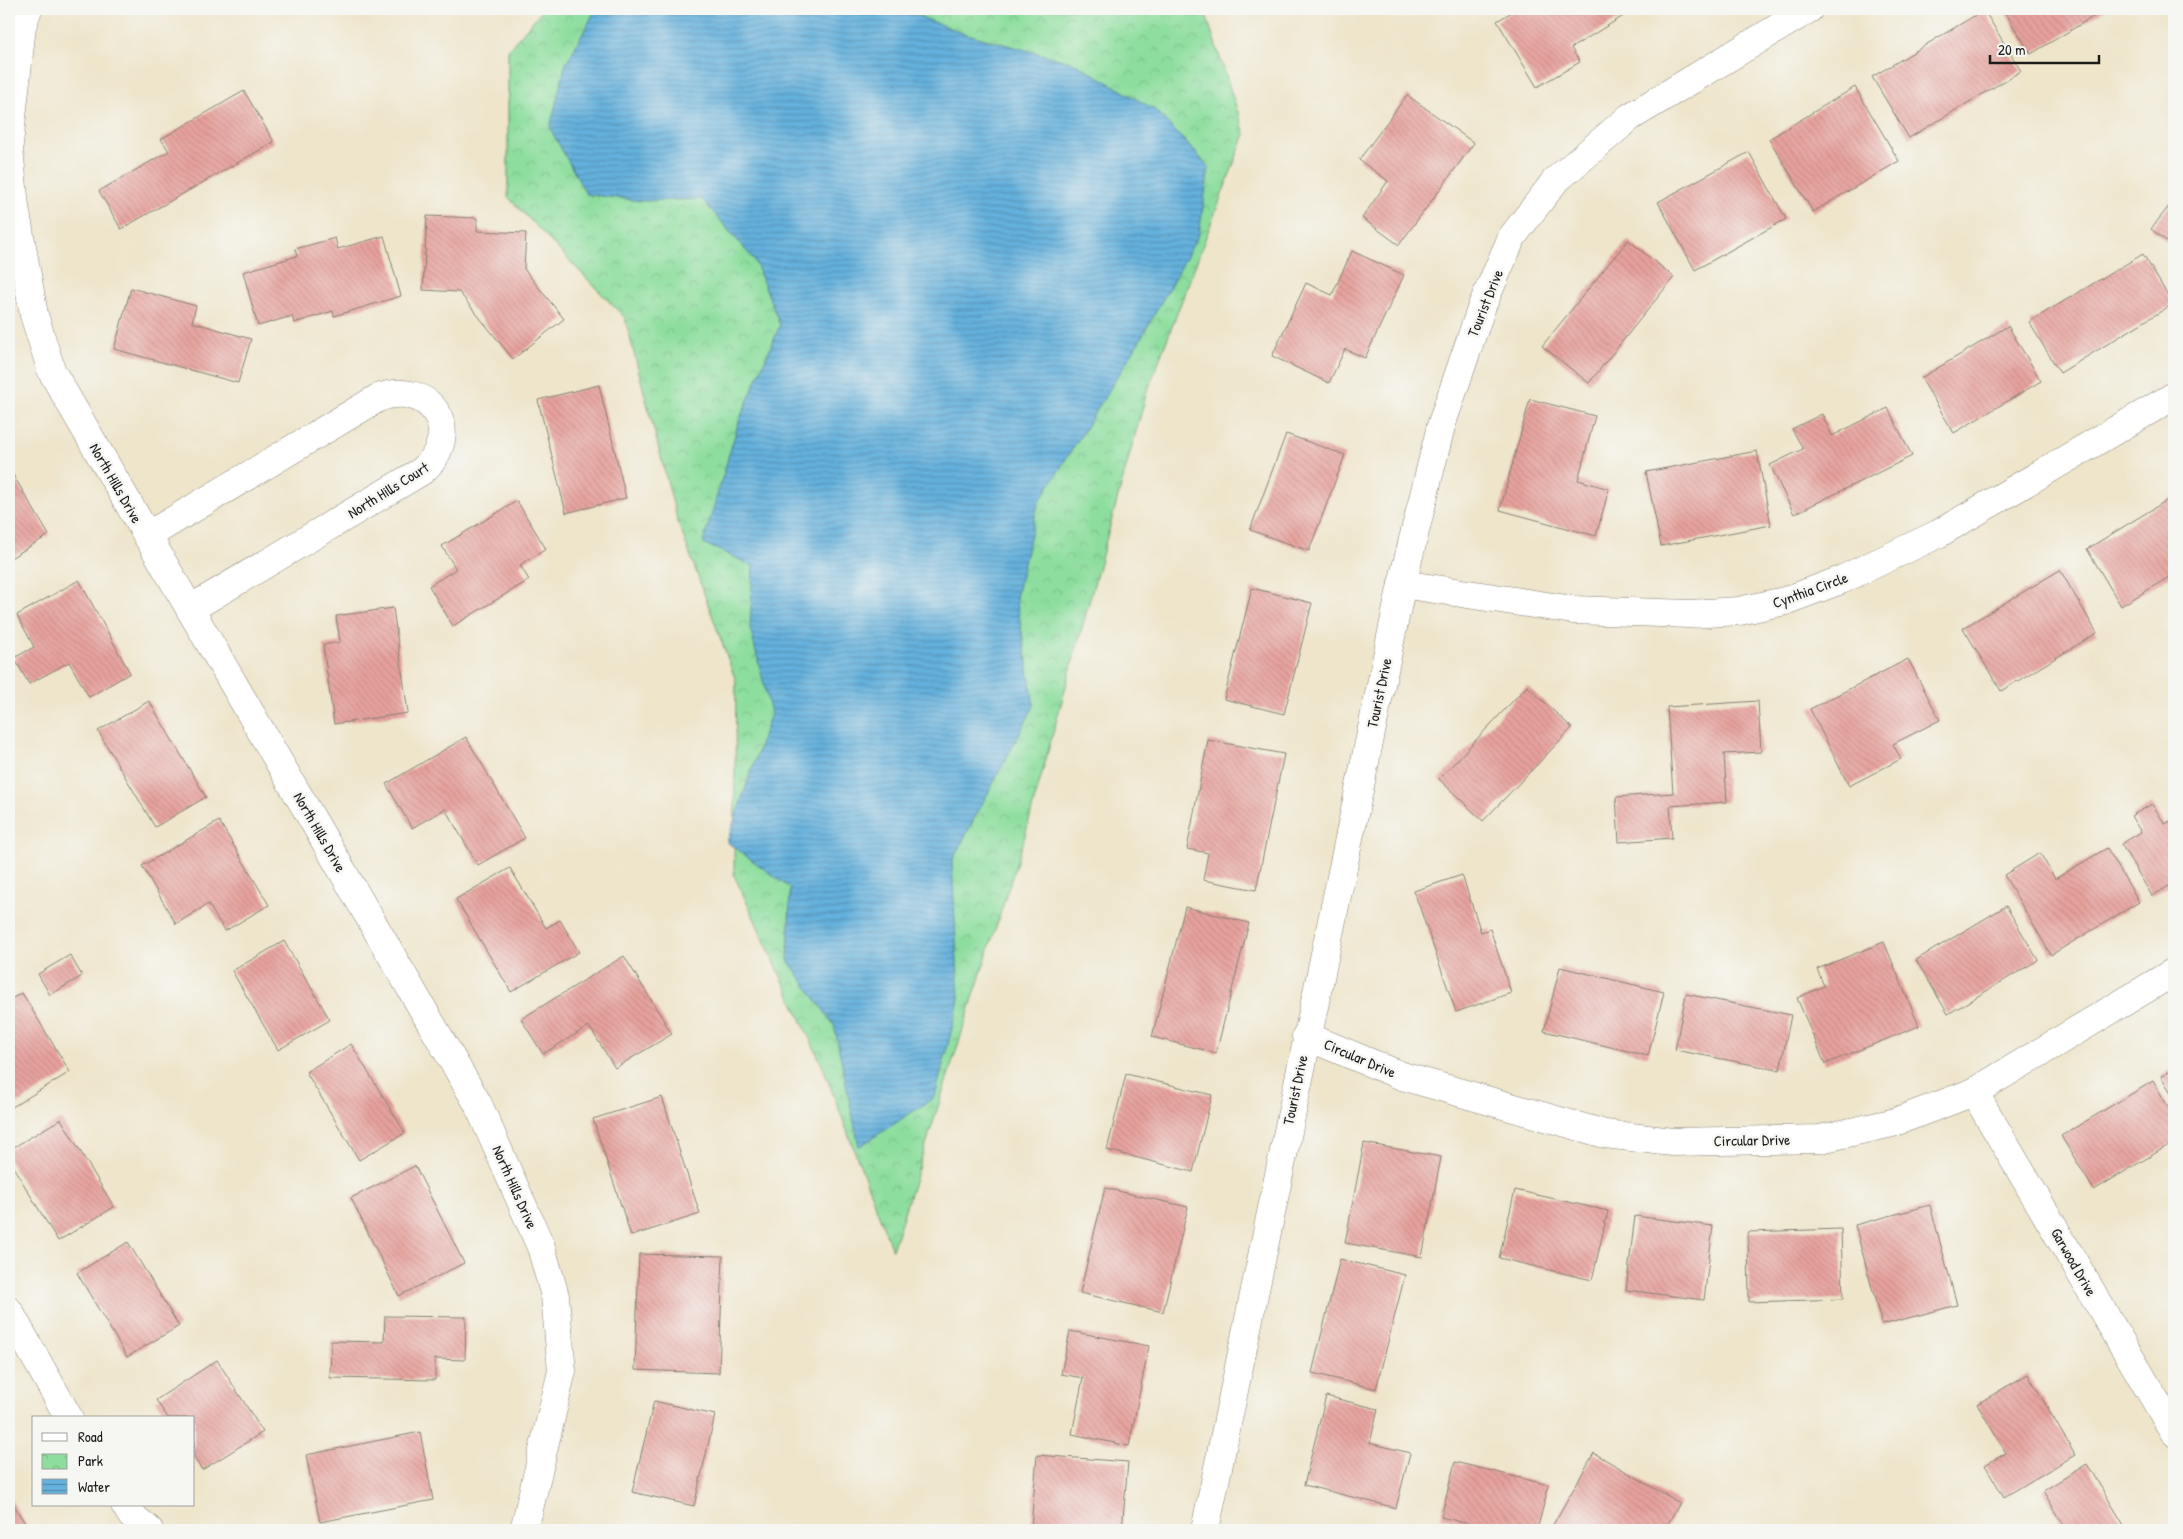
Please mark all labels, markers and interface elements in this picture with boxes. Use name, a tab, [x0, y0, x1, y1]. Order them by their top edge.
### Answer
scale bar	[1990, 32, 2099, 64]
text: 20 m	[1998, 39, 2025, 60]
street label: Tourist Drive	[1462, 266, 1508, 340]
street label: North Hills Drive	[85, 439, 147, 527]
street label: North Hills Court	[343, 456, 433, 523]
street label: Cynthia Circle	[1769, 567, 1851, 613]
street label: Tourist Drive	[1361, 656, 1397, 730]
street label: North Hills Drive	[289, 788, 351, 876]
street label: Circular Drive	[1321, 1033, 1399, 1083]
street label: Tourist Drive	[1277, 1053, 1313, 1127]
street label: Circular Drive	[1714, 1129, 1790, 1151]
street label: North Hills Drive	[487, 1142, 543, 1232]
street label: Garwood Drive	[2046, 1224, 2102, 1300]
legend	[32, 1416, 195, 1506]
text: Road	[78, 1426, 103, 1447]
text: Park	[78, 1450, 103, 1471]
text: Water	[78, 1476, 110, 1497]

